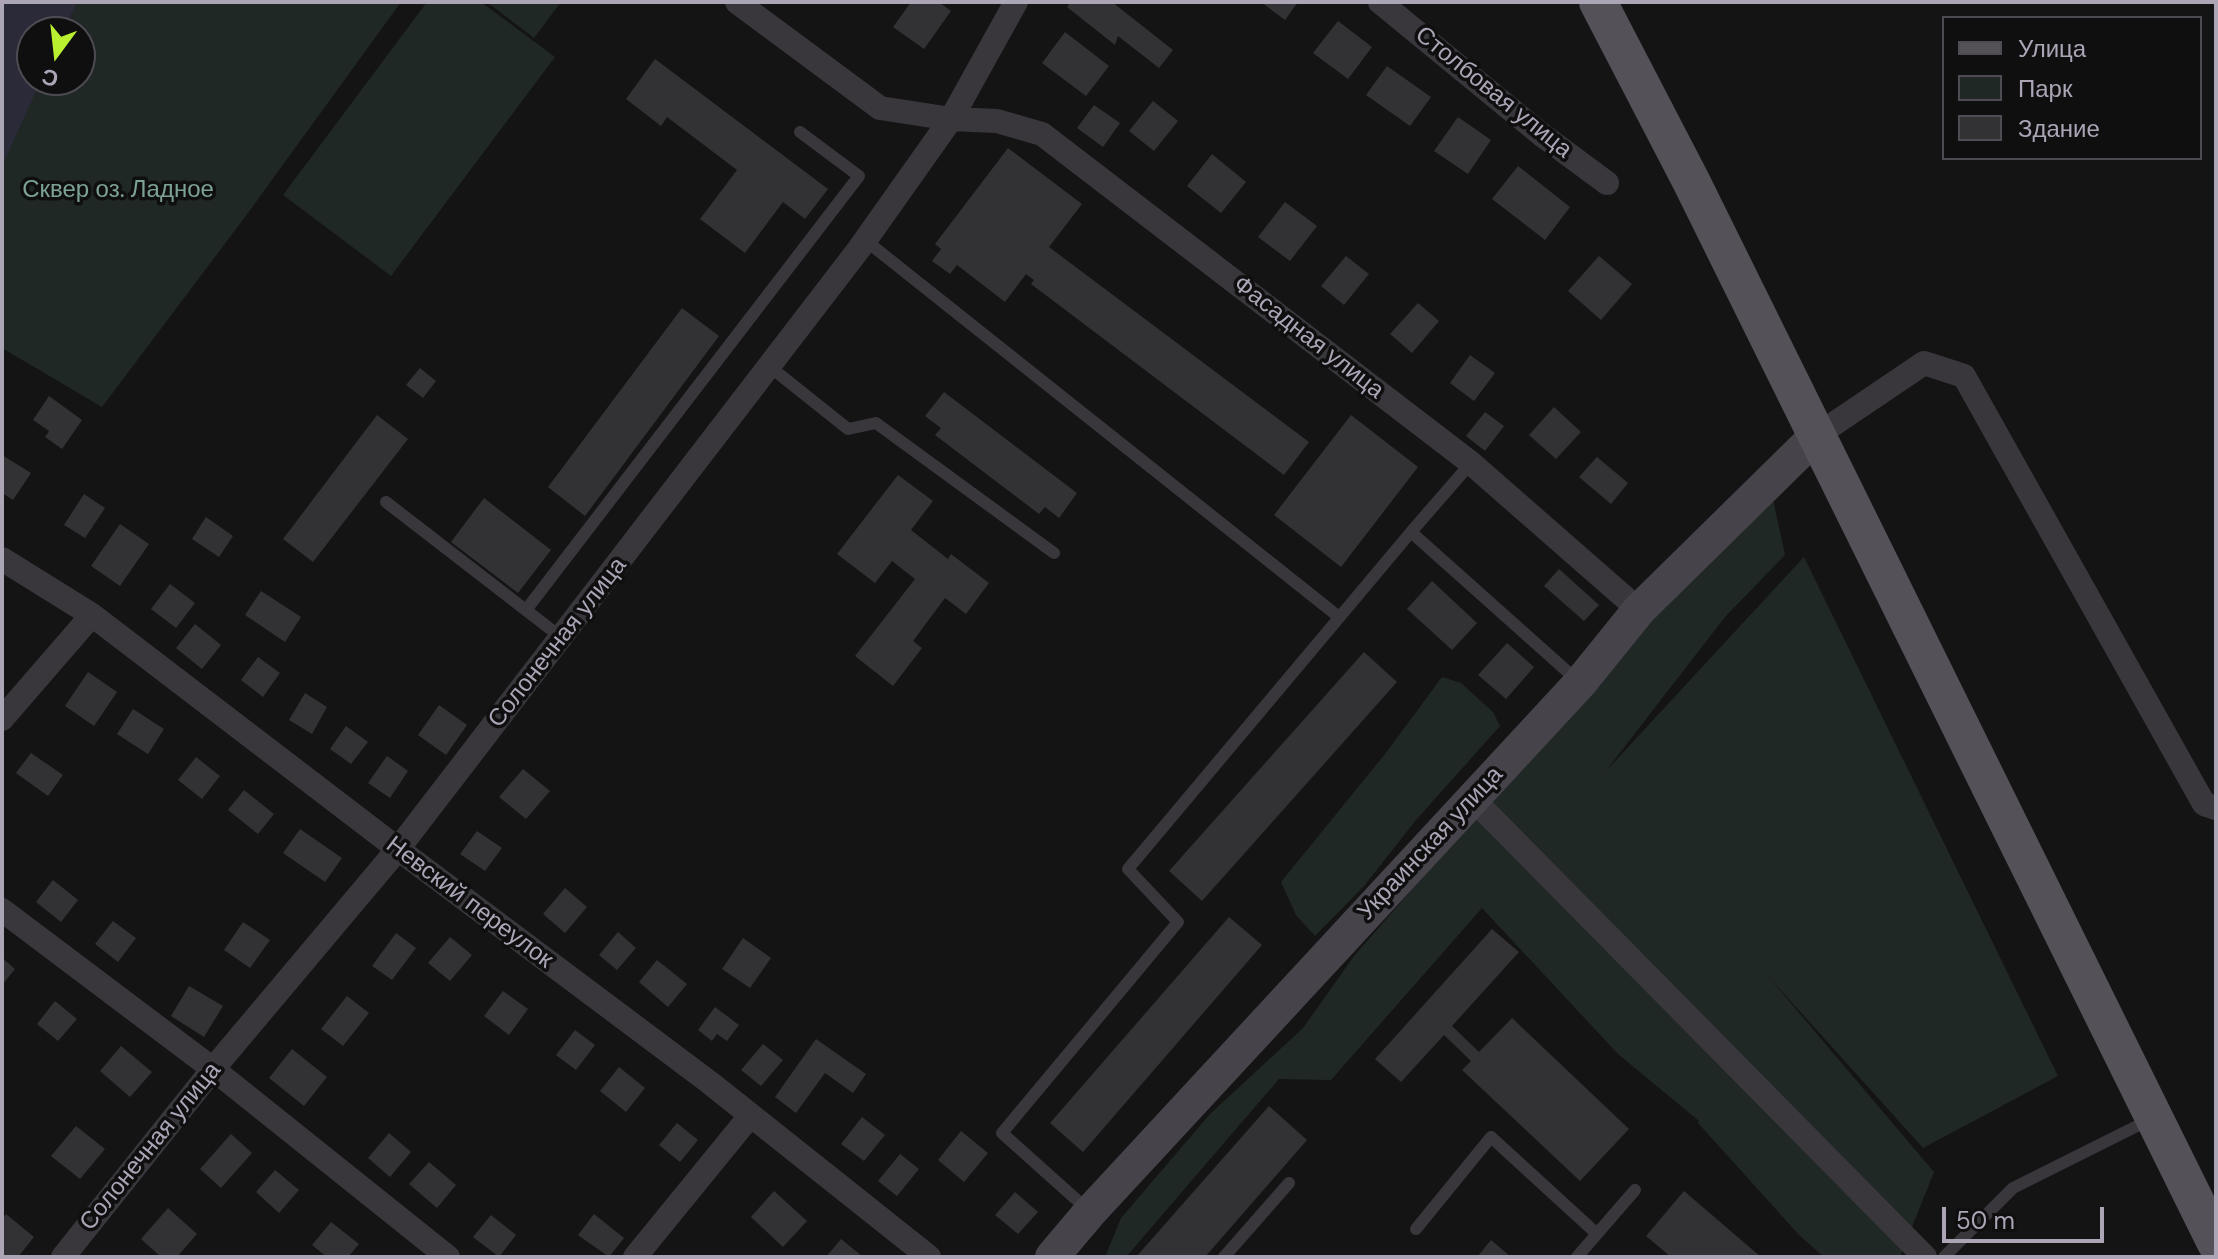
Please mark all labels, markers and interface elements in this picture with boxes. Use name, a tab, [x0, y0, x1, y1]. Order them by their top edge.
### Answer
north arrow	[16, 16, 96, 96]
legend	[1942, 16, 2202, 160]
street label: Столбовая улица	[1409, 21, 1577, 165]
text: Улица	[2018, 33, 2086, 64]
text: С	[39, 62, 62, 94]
text: Парк	[2018, 73, 2072, 104]
text: Здание	[2018, 113, 2100, 144]
park label: Сквер оз. Ладное	[22, 177, 214, 205]
street label: Фасадная улица	[1227, 270, 1389, 406]
street label: Солонечная улица	[483, 552, 633, 734]
street label: Украинская улица	[1352, 761, 1510, 927]
street label: Невский переулок	[380, 831, 558, 975]
street label: Солонечная улица	[74, 1057, 228, 1237]
scale bar	[1946, 1191, 2108, 1241]
text: 50 m	[1956, 1205, 2015, 1236]

